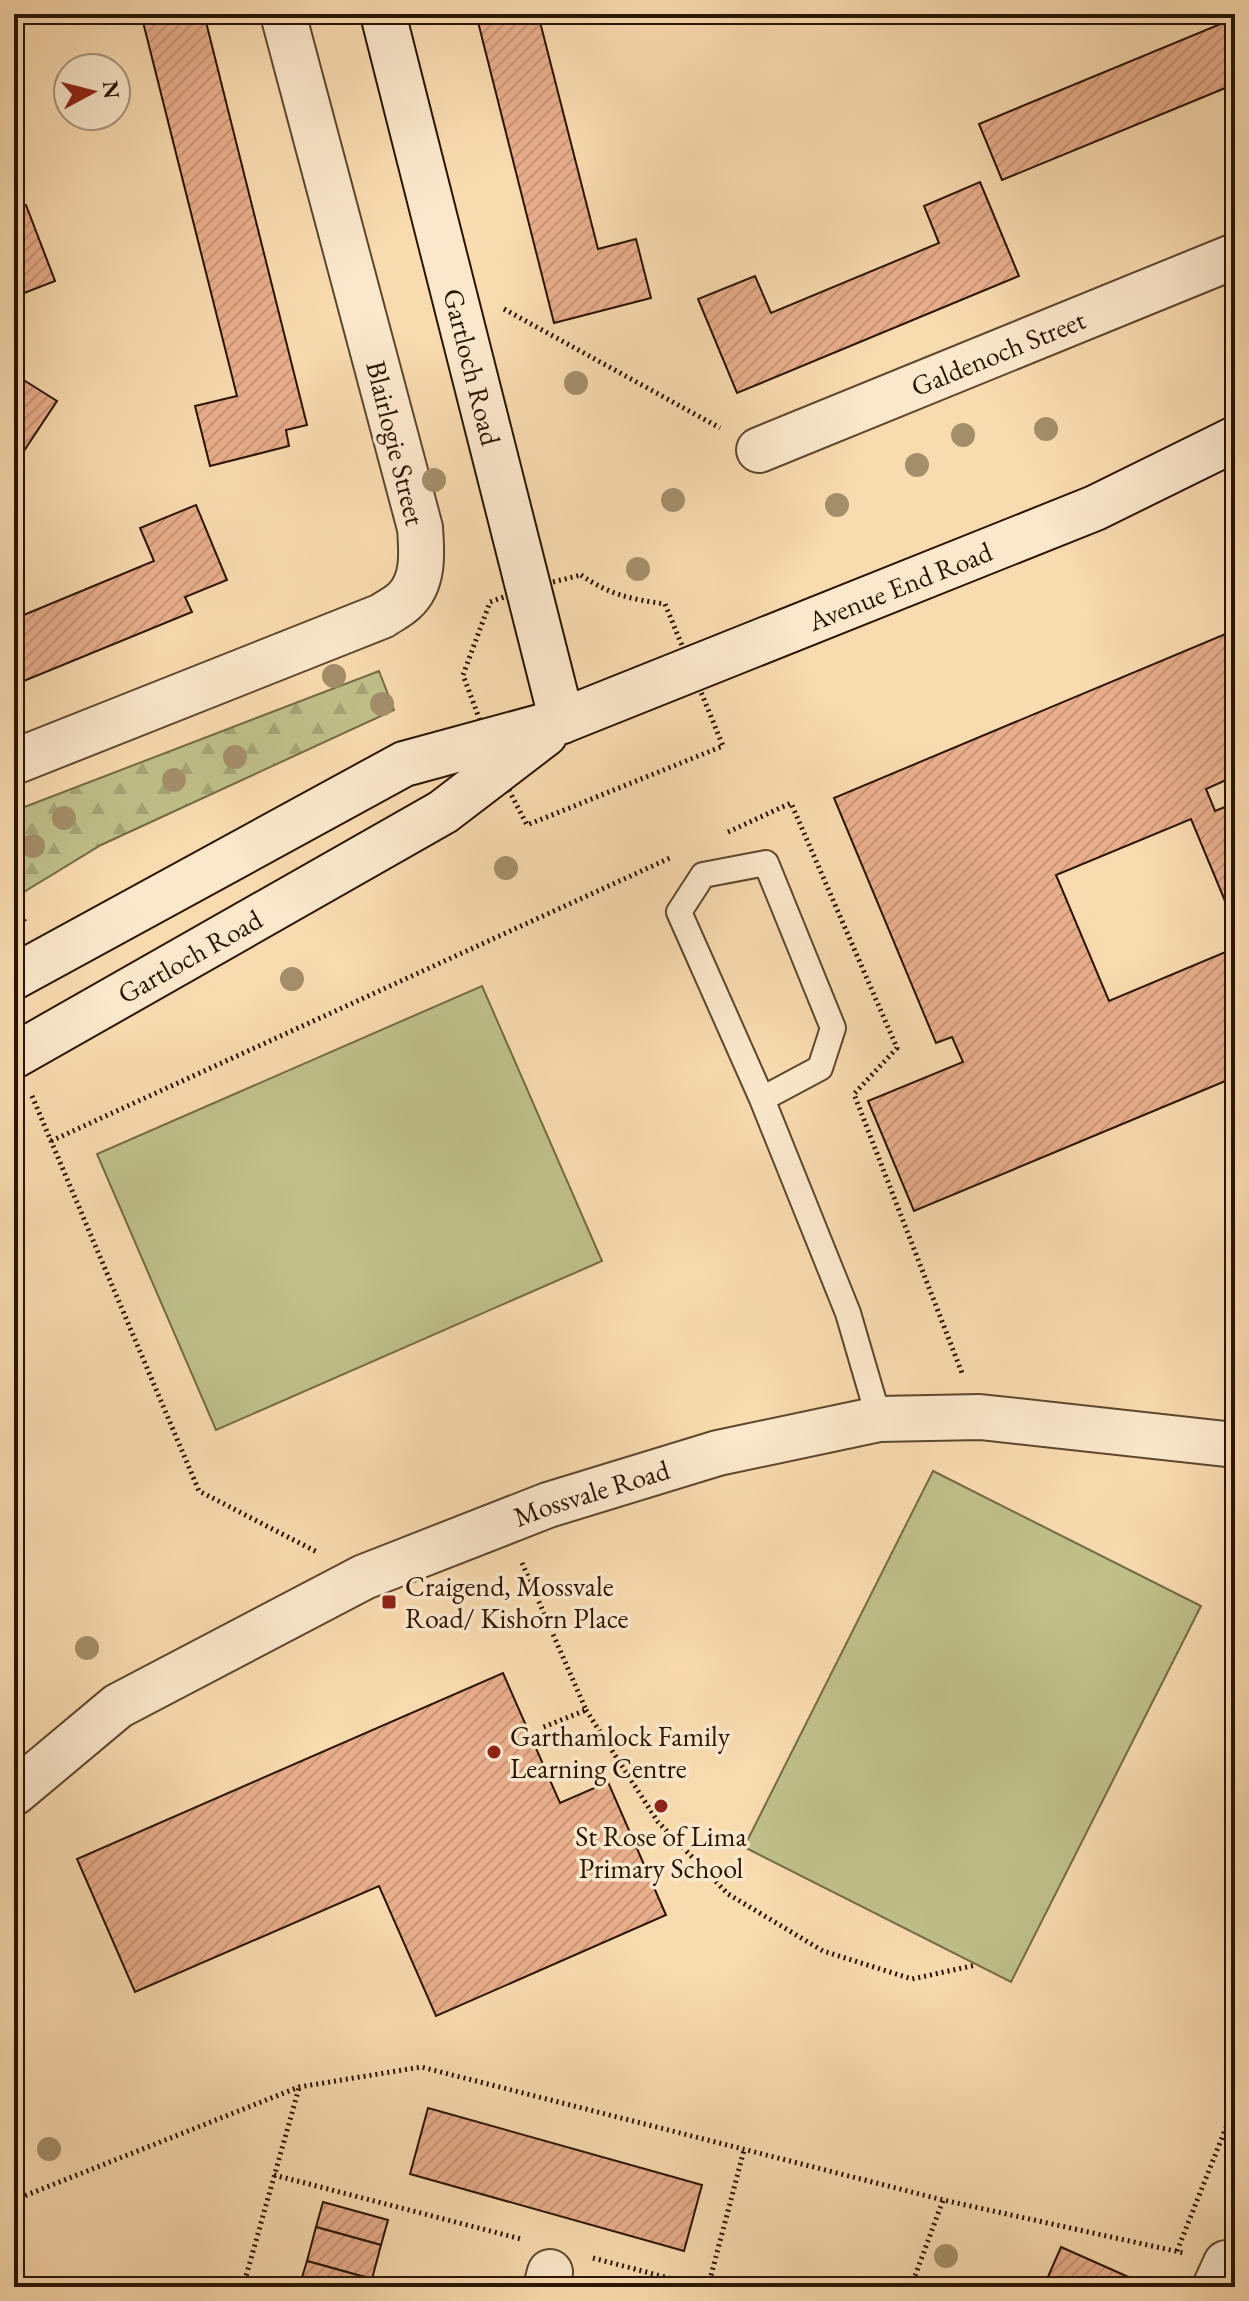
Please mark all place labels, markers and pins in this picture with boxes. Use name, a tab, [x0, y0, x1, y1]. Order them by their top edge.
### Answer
place label: Craigend, Mossvale Road/ Kishorn Place	[405, 1568, 629, 1636]
marker: Craigend, Mossvale Road/ Kishorn Place	[380, 1593, 398, 1611]
place label: Garthamlock Family Learning Centre	[510, 1718, 731, 1786]
marker: Garthamlock Family Learning Centre	[485, 1743, 503, 1761]
marker: St Rose of Lima Primary School	[652, 1797, 670, 1815]
place label: St Rose of Lima Primary School	[575, 1818, 747, 1886]

